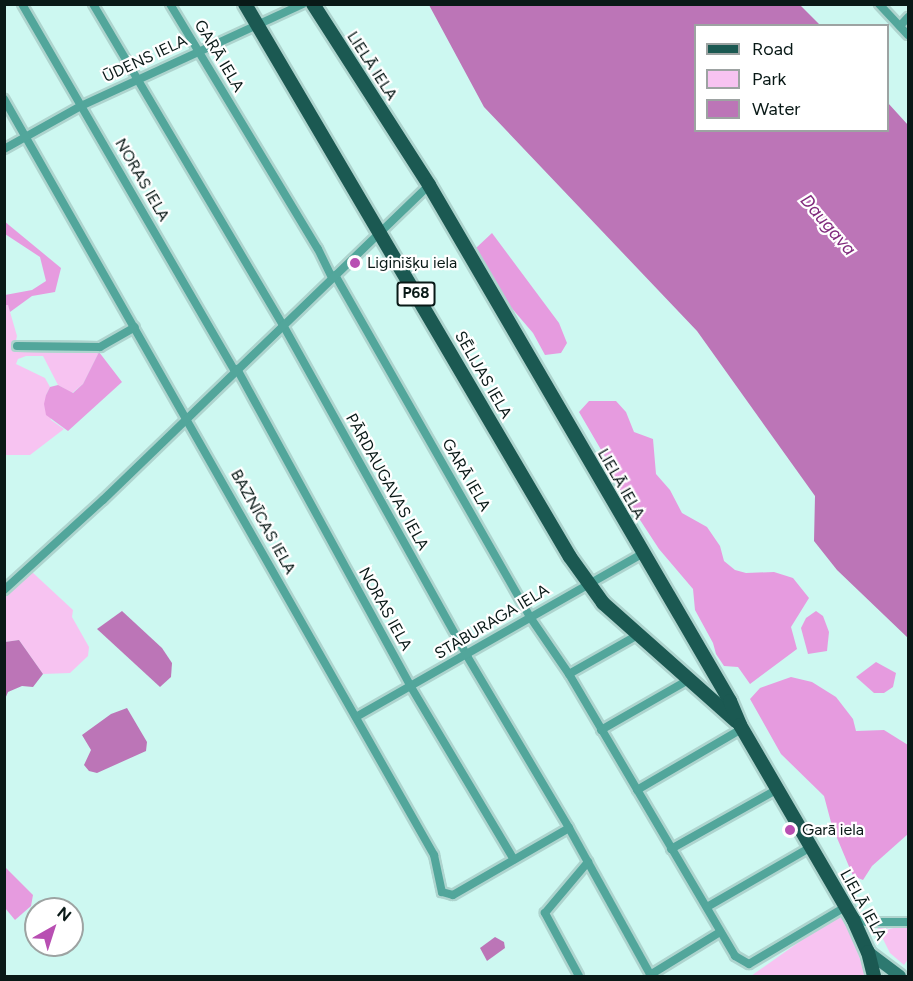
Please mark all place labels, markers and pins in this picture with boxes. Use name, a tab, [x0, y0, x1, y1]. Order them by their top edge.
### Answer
place label: Liginišķu iela	[367, 253, 457, 273]
marker: Liginišķu iela	[348, 256, 362, 270]
place label: Garā iela	[802, 820, 864, 840]
marker: Garā iela	[783, 823, 797, 837]

